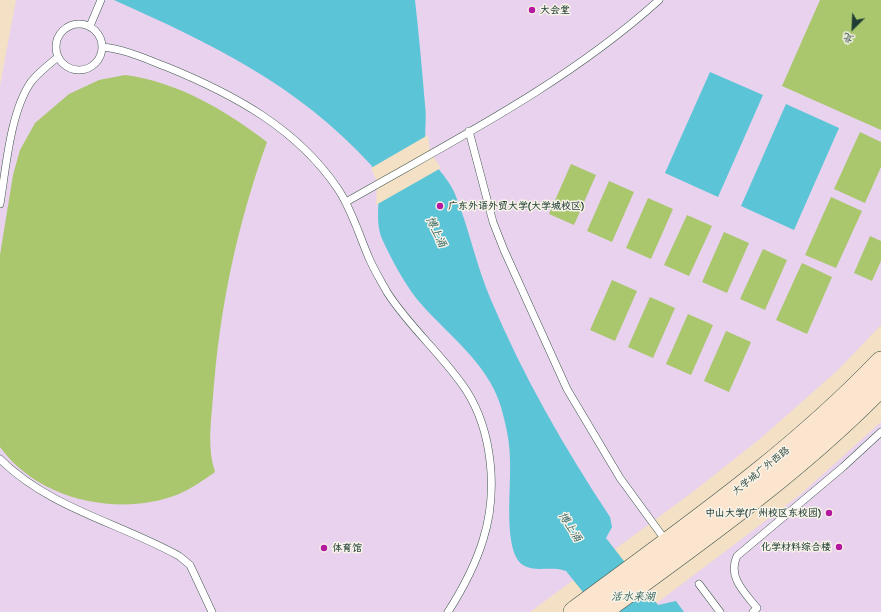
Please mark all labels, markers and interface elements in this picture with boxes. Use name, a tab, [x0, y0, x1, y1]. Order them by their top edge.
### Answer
place label: 大会堂	[540, 4, 570, 16]
marker: 大会堂	[527, 5, 537, 15]
north arrow	[833, 8, 873, 48]
text: 北	[840, 30, 856, 48]
place label: 广东外语外贸大学(大学城校区)	[448, 200, 584, 212]
marker: 广东外语外贸大学(大学城校区)	[435, 201, 445, 211]
water label: 博上涌	[423, 214, 449, 250]
street label: 大学城广外西路	[730, 444, 792, 498]
place label: 中山大学(广州校区东校园)	[705, 507, 821, 519]
marker: 中山大学(广州校区东校园)	[824, 508, 834, 518]
water label: 博上涌	[556, 510, 584, 544]
place label: 化学材料综合楼	[761, 541, 831, 553]
place label: 体育馆	[332, 542, 362, 554]
marker: 化学材料综合楼	[834, 542, 844, 552]
marker: 体育馆	[319, 543, 329, 553]
water label: 活水来湖	[611, 590, 655, 604]

